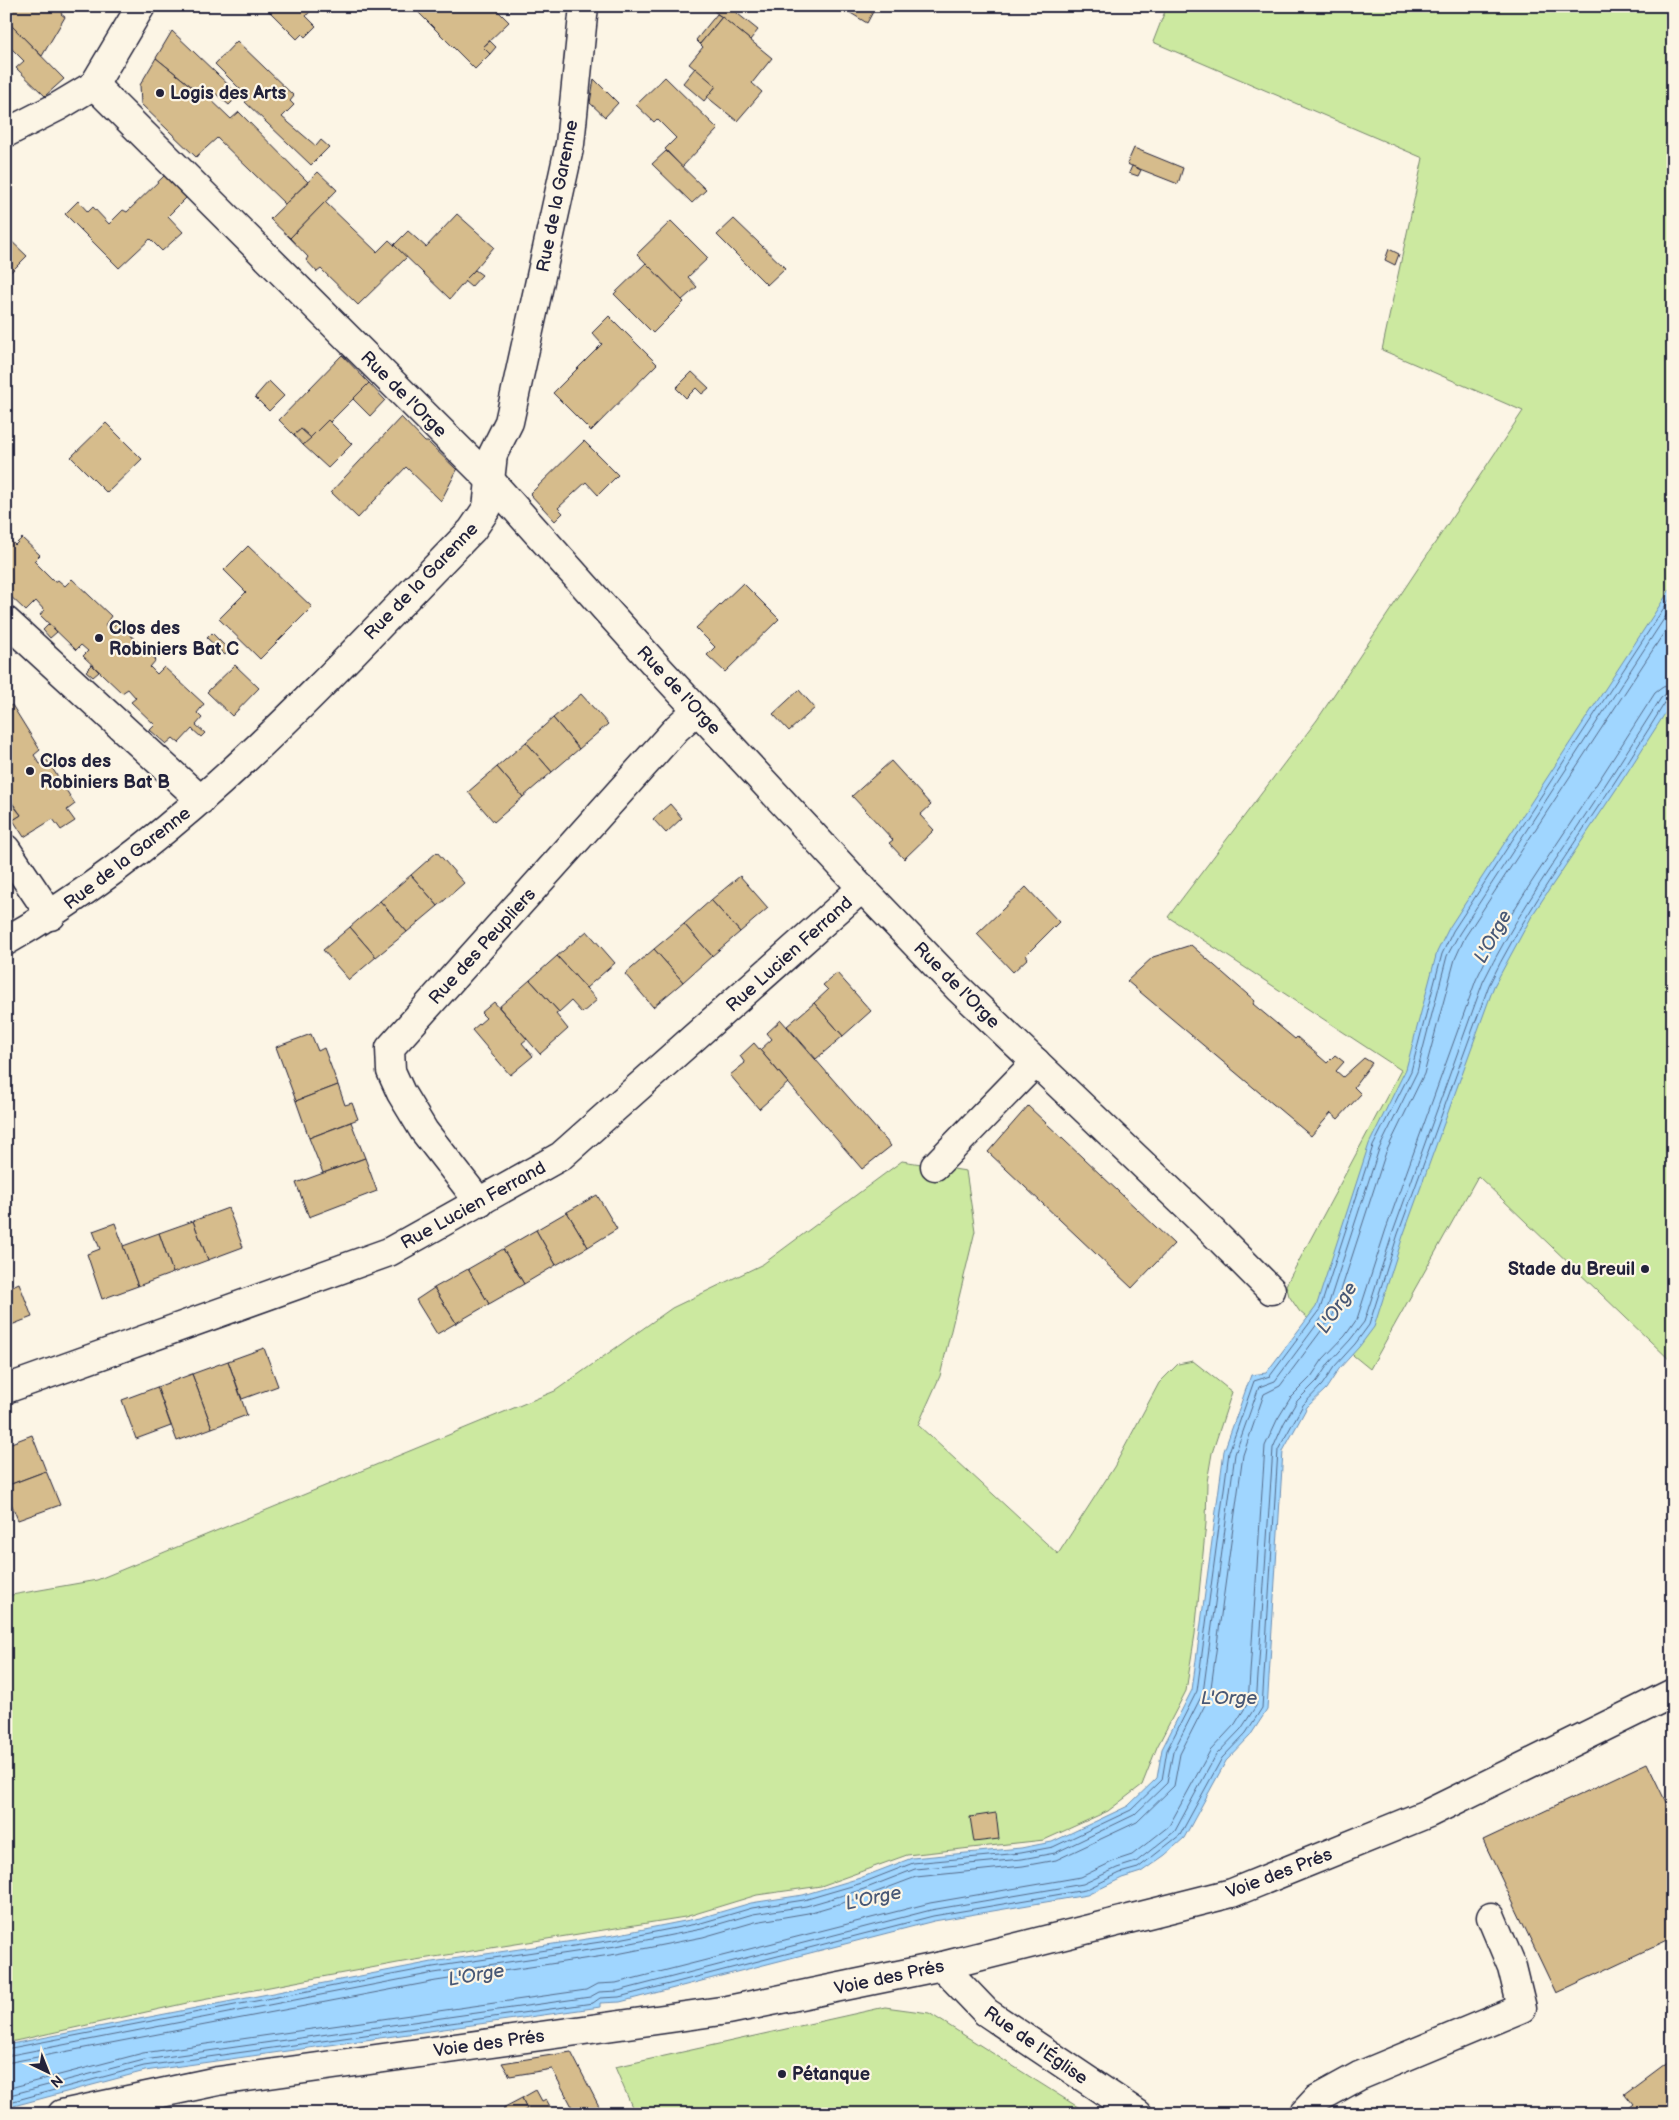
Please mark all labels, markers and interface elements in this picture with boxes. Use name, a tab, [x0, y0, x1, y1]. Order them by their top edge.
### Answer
place label: Logis des Arts	[170, 83, 286, 104]
marker: Logis des Arts	[154, 87, 166, 99]
street label: Rue de la Garenne	[532, 118, 583, 274]
street label: Rue de l'Orge	[356, 347, 451, 442]
street label: Rue de la Garenne	[360, 518, 483, 644]
place label: Clos des Robiniers Bat C	[109, 618, 239, 660]
marker: Clos des Robiniers Bat C	[93, 632, 105, 644]
street label: Rue de l'Orge	[632, 642, 725, 739]
place label: Clos des Robiniers Bat B	[40, 751, 170, 793]
marker: Clos des Robiniers Bat B	[24, 765, 36, 777]
street label: Rue de la Garenne	[60, 802, 195, 914]
street label: Rue des Peupliers	[425, 884, 540, 1009]
street label: Rue Lucien Ferrand	[722, 892, 857, 1016]
water label: L'Orge	[1470, 906, 1517, 967]
street label: Rue de l'Orge	[909, 938, 1004, 1033]
street label: Rue Lucien Ferrand	[397, 1157, 549, 1254]
place label: Stade du Breuil	[1508, 1259, 1635, 1280]
marker: Stade du Breuil	[1639, 1263, 1651, 1275]
water label: L'Orge	[1312, 1278, 1363, 1338]
water label: L'Orge	[1201, 1687, 1257, 1710]
street label: Voie des Prés	[1223, 1844, 1335, 1903]
water label: L'Orge	[843, 1881, 903, 1916]
street label: Voie des Prés	[832, 1956, 946, 1999]
water label: L'Orge	[446, 1959, 506, 1992]
street label: Rue de l'Église	[980, 2000, 1093, 2089]
street label: Voie des Prés	[432, 2025, 546, 2062]
north arrow	[22, 2048, 72, 2098]
place label: Pétanque	[792, 2064, 870, 2085]
marker: Pétanque	[776, 2068, 788, 2080]
text: N	[47, 2071, 66, 2091]

